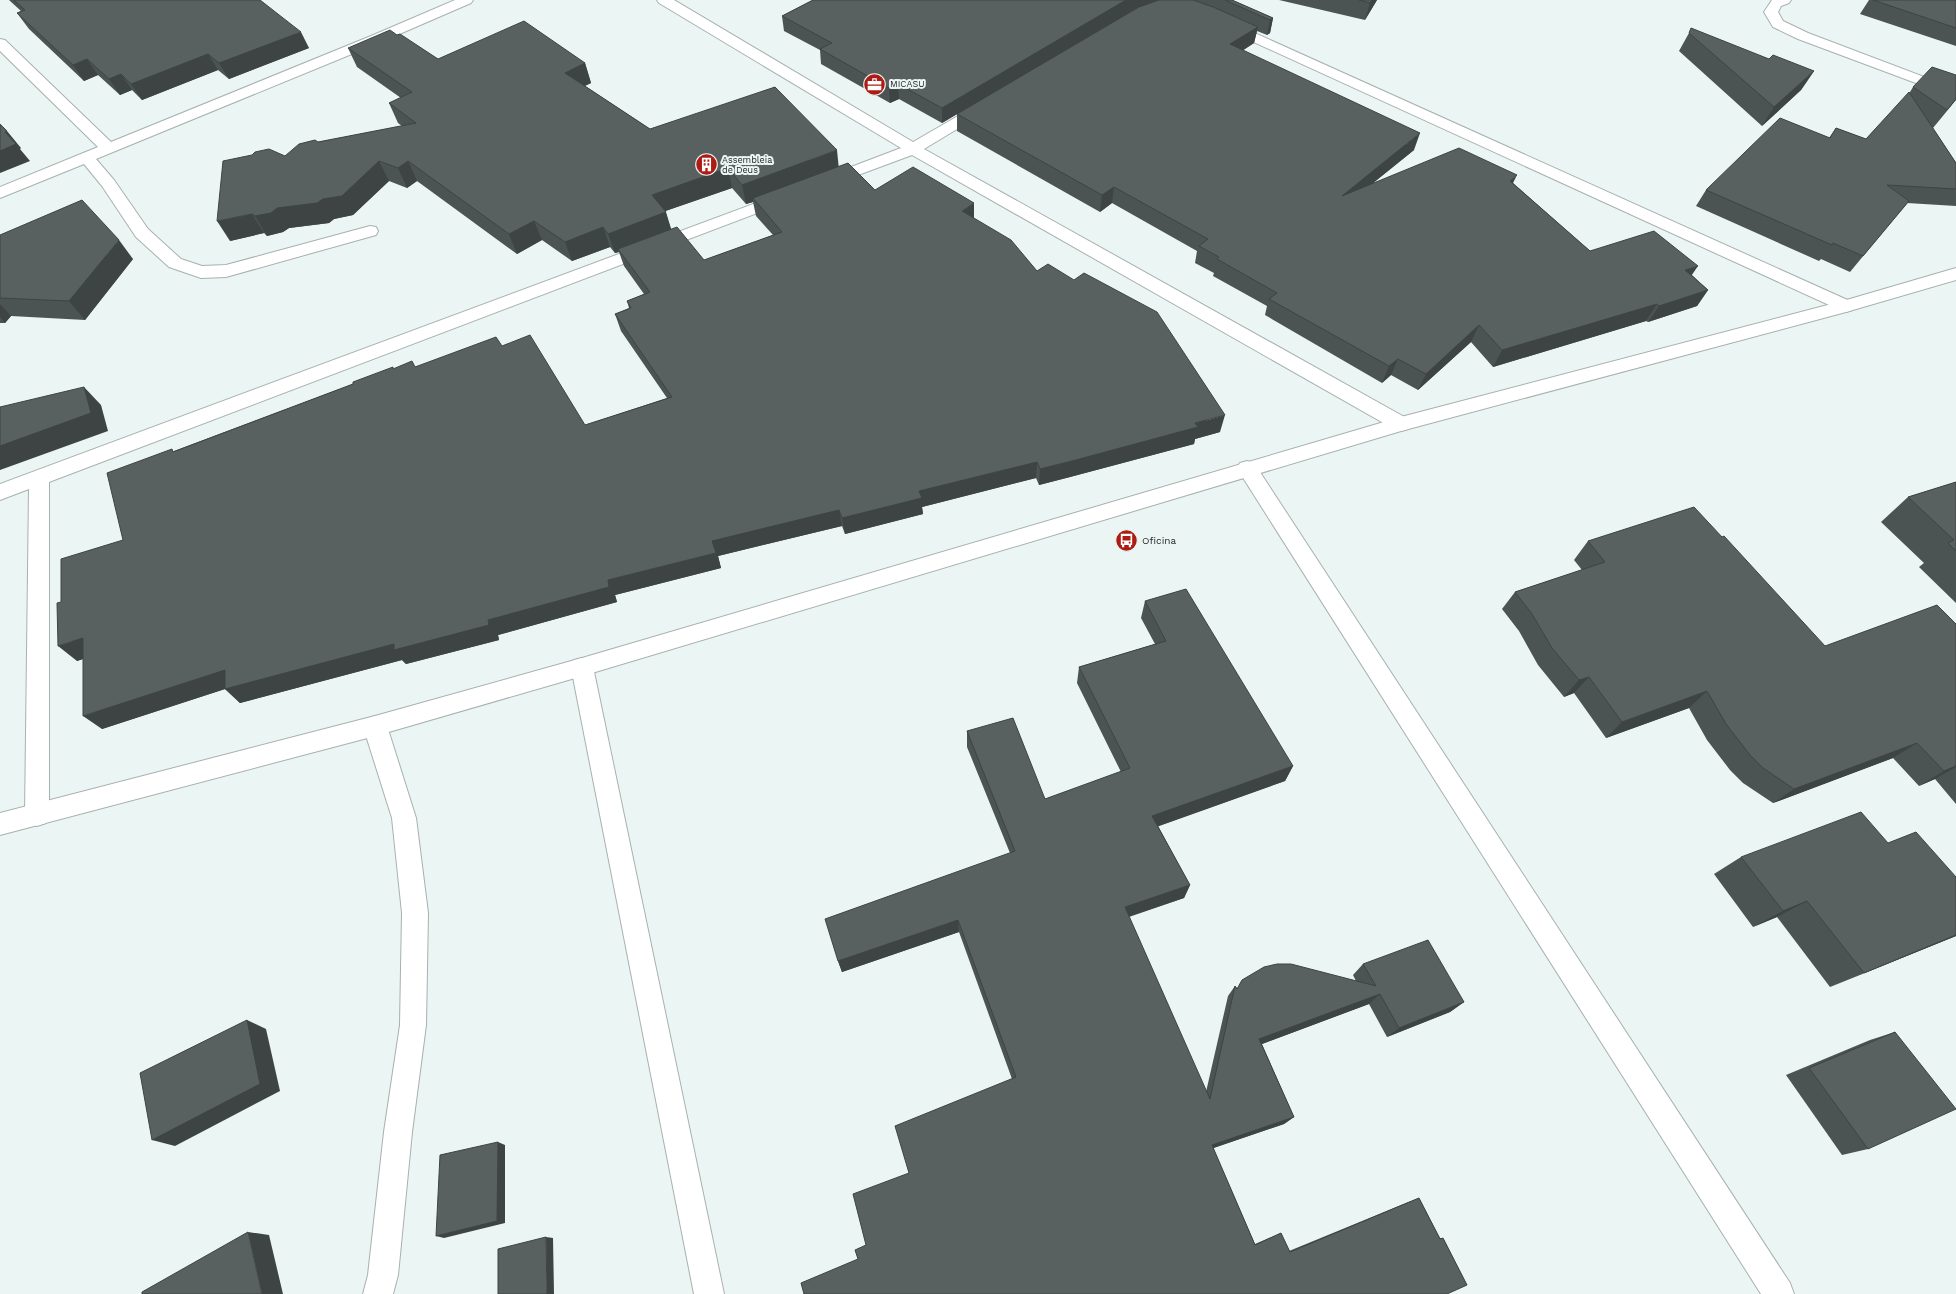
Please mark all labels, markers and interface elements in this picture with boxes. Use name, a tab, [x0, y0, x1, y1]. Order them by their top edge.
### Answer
office icon: MICASU	[861, 71, 887, 97]
place label: MICASU	[890, 79, 925, 89]
building icon: Assembleia de Deus	[694, 152, 720, 178]
place label: Assembleia de Deus	[722, 155, 772, 175]
bus stop icon: Oficina	[1114, 527, 1140, 553]
place label: Oficina	[1142, 535, 1177, 546]

